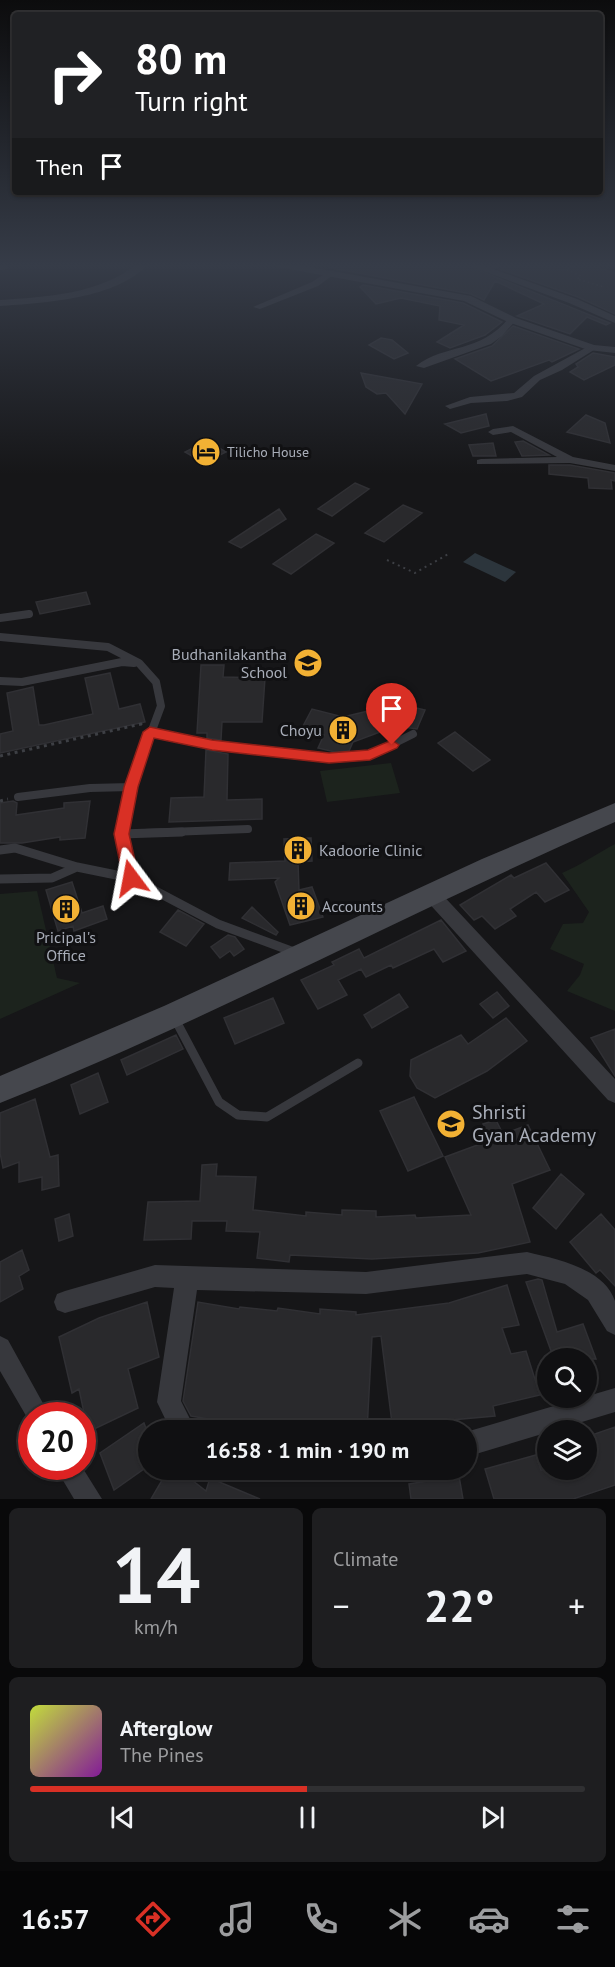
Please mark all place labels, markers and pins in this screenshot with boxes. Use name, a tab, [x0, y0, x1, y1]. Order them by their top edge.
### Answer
hotel icon: Tilicho House	[190, 436, 222, 468]
place label: Tilicho House	[227, 443, 309, 461]
place label: Budhanilakantha School	[172, 644, 287, 682]
school or university icon: Budhanilakantha School	[292, 647, 324, 679]
pin	[366, 683, 417, 745]
building icon: Choyu	[327, 714, 359, 746]
place label: Choyu	[280, 720, 322, 740]
building icon: Kadoorie Clinic	[282, 834, 314, 866]
place label: Kadoorie Clinic	[319, 840, 423, 860]
building icon: Accounts	[285, 890, 317, 922]
building icon: Pricipal's Office	[50, 893, 82, 925]
place label: Accounts	[322, 896, 383, 916]
place label: Pricipal's Office	[36, 927, 96, 965]
place label: Shristi Gyan Academy	[472, 1099, 597, 1148]
school or university icon: Shristi Gyan Academy	[435, 1108, 467, 1140]

